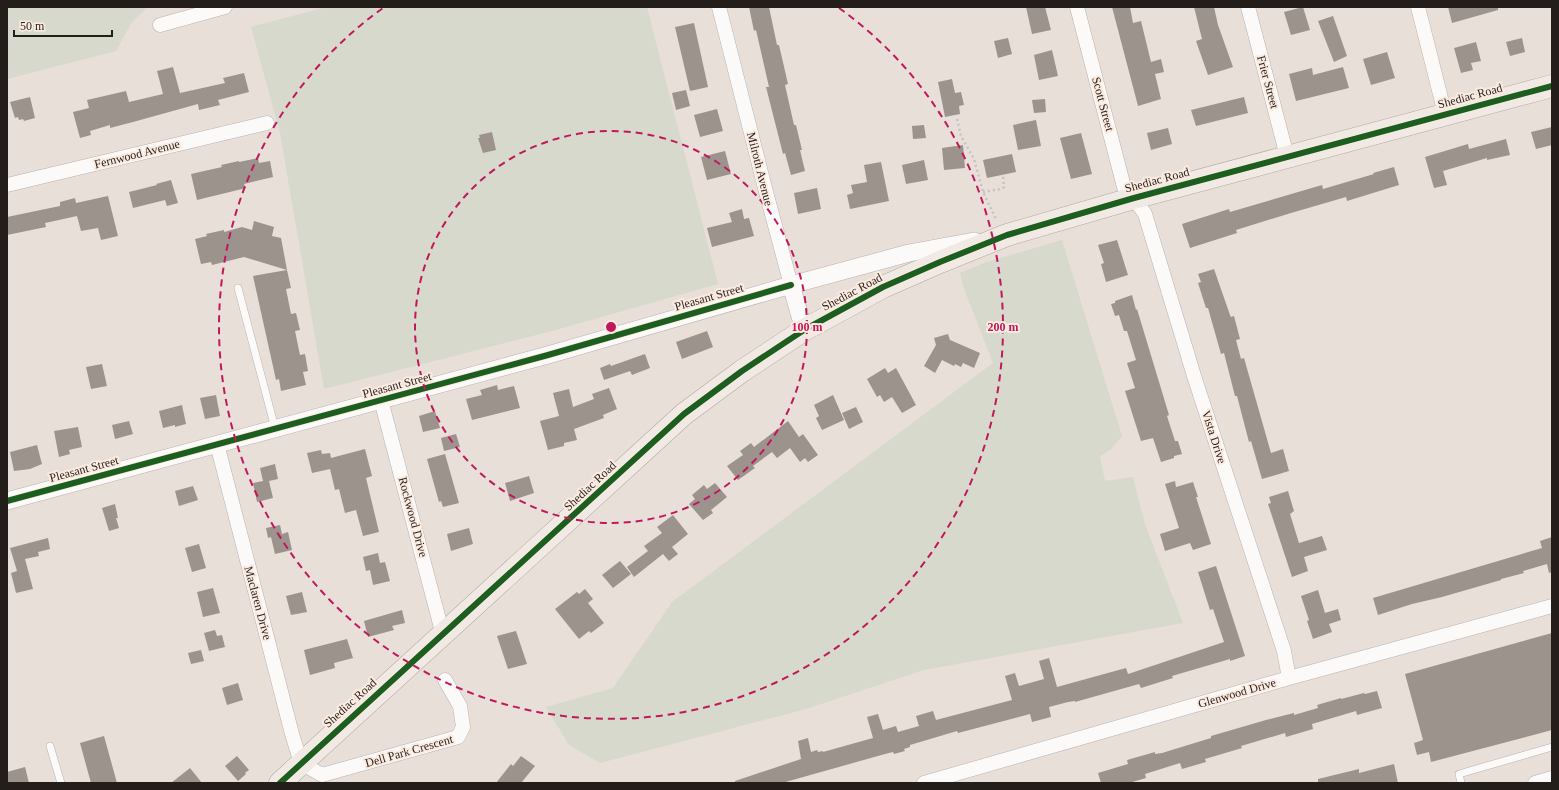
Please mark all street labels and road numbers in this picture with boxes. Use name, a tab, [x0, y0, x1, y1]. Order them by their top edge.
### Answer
street label: Frier Street	[1254, 54, 1282, 111]
street label: Scott Street	[1089, 75, 1117, 133]
street label: Shediac Road	[1436, 81, 1504, 111]
street label: Milroth Avenue	[744, 131, 776, 207]
street label: Fernwood Avenue	[93, 137, 181, 171]
street label: Shediac Road	[1123, 165, 1191, 195]
street label: Shediac Road	[819, 270, 885, 314]
street label: Pleasant Street	[673, 280, 746, 314]
street label: Pleasant Street	[361, 369, 434, 401]
street label: Vista Drive	[1199, 409, 1229, 465]
street label: Pleasant Street	[48, 453, 121, 485]
street label: Shediac Road	[561, 458, 619, 514]
street label: Rockwood Drive	[396, 475, 430, 559]
street label: Maclaren Drive	[241, 565, 275, 641]
street label: Glenwood Drive	[1196, 675, 1278, 711]
street label: Shediac Road	[321, 676, 379, 730]
street label: Dell Park Crescent	[364, 732, 455, 770]

